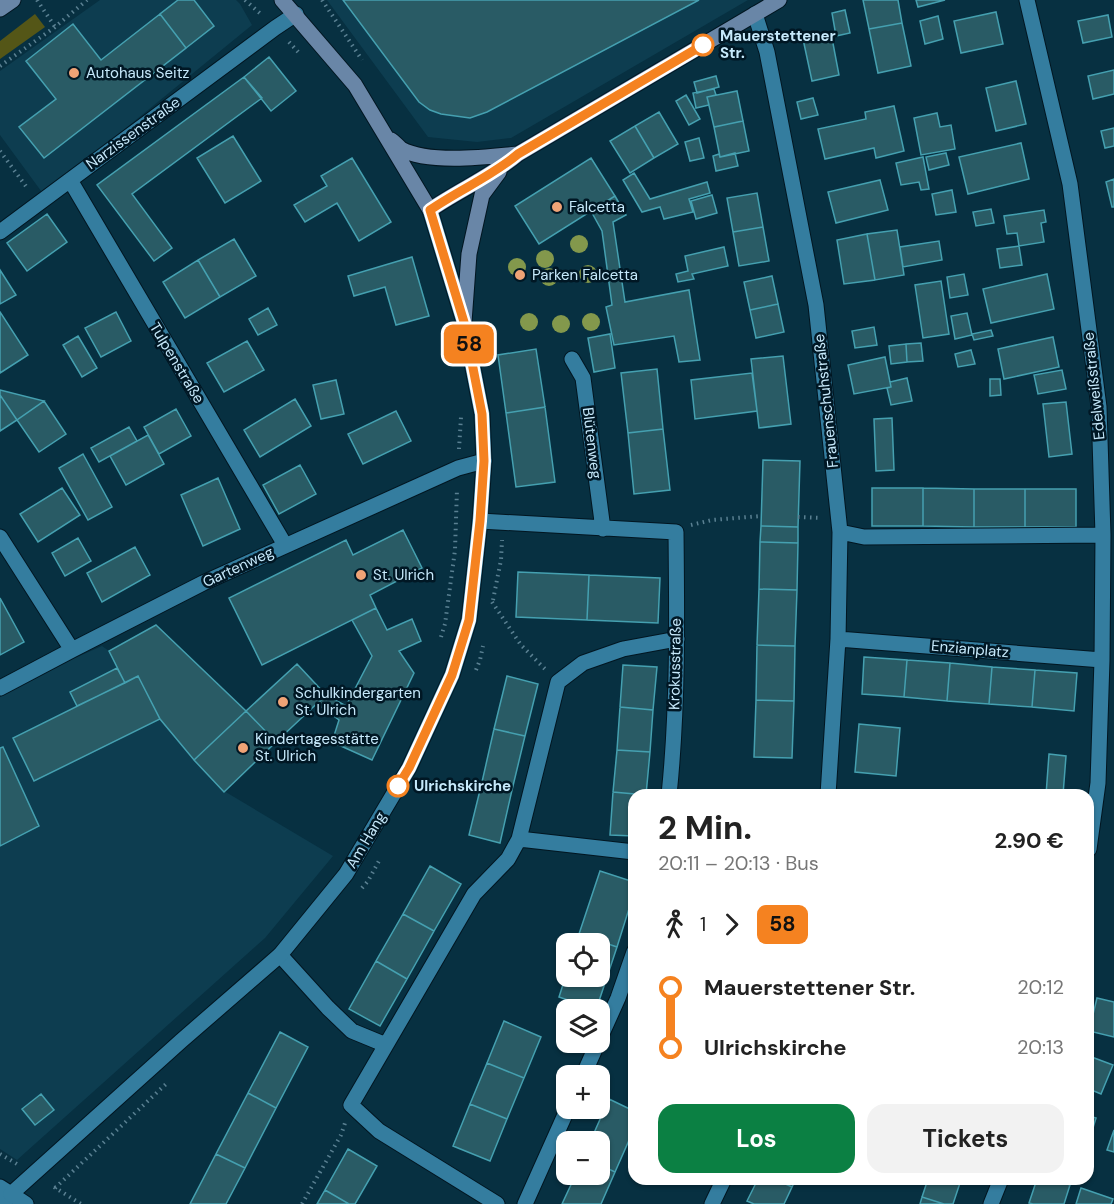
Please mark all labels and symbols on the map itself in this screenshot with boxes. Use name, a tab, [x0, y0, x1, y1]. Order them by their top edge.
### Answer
place label: Mauerstettener Str.	[720, 26, 836, 63]
marker: Mauerstettener Str.	[692, 34, 714, 56]
place label: Autohaus Seitz	[86, 63, 190, 83]
marker: Autohaus Seitz	[67, 66, 81, 80]
street label: Narzissenstraße	[82, 92, 184, 174]
place label: Falcetta	[569, 197, 625, 217]
marker: Falcetta	[550, 200, 564, 214]
place label: Parken Falcetta	[532, 265, 638, 285]
marker: Parken Falcetta	[513, 268, 527, 282]
street label: Tulpenstraße	[145, 319, 209, 407]
line badge: 58	[442, 324, 496, 364]
street label: Edelweißstraße	[1078, 331, 1110, 441]
street label: Frauenschuhstraße	[809, 333, 843, 469]
street label: Blütenweg	[578, 406, 606, 480]
street label: Gartenweg	[199, 542, 277, 592]
place label: St. Ulrich	[373, 565, 434, 585]
marker: St. Ulrich	[354, 568, 368, 582]
street label: Krokusstraße	[664, 618, 686, 710]
street label: Enzianplatz	[930, 636, 1010, 662]
place label: Schulkindergarten St. Ulrich	[295, 683, 421, 720]
marker: Schulkindergarten St. Ulrich	[276, 695, 290, 709]
place label: Kindertagesstätte St. Ulrich	[255, 729, 379, 766]
marker: Kindertagesstätte St. Ulrich	[236, 741, 250, 755]
marker: Ulrichskirche	[387, 775, 409, 797]
place label: Ulrichskirche	[414, 776, 511, 796]
street label: Am Hang	[341, 808, 391, 872]

